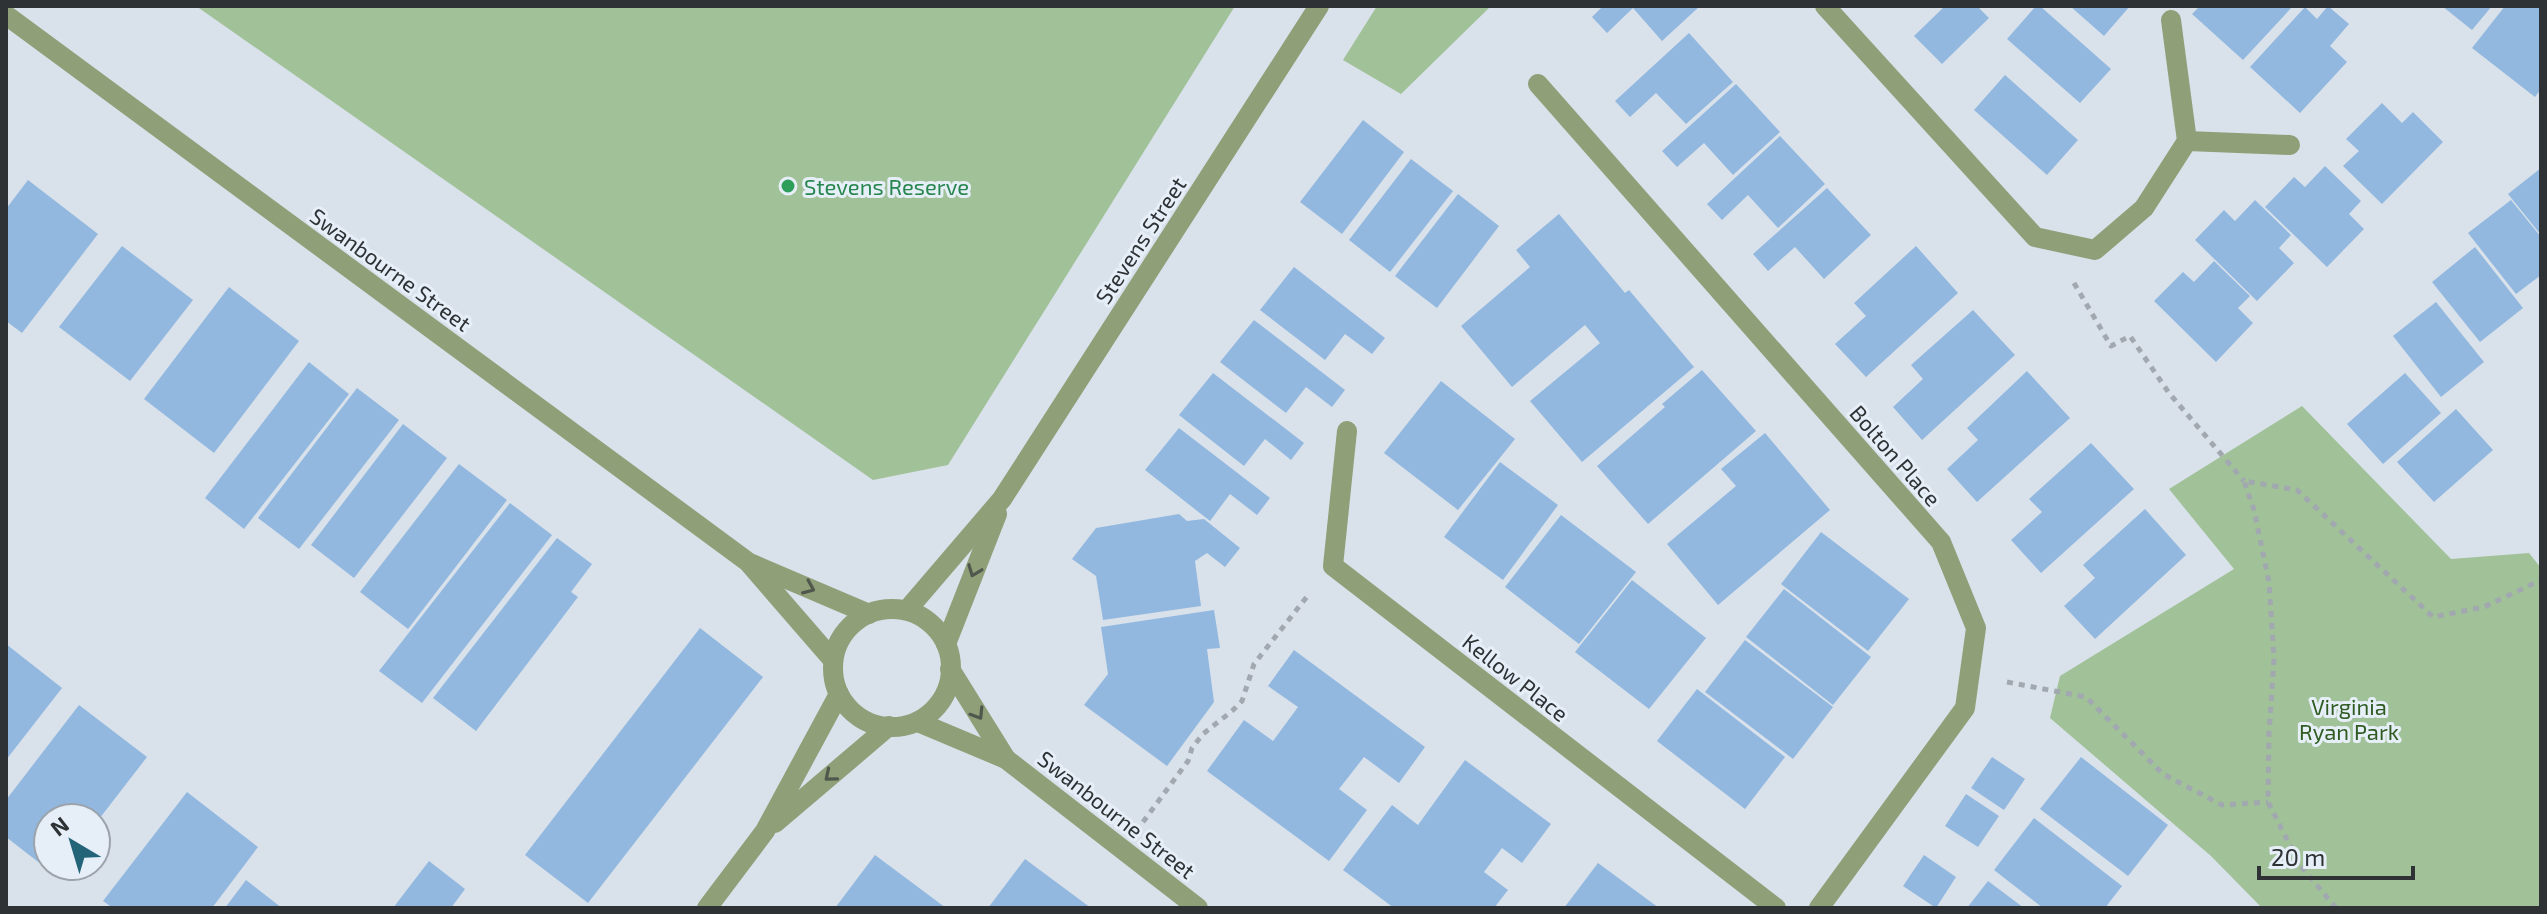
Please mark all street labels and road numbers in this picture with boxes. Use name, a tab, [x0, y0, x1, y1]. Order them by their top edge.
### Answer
street label: Stevens Street	[1089, 172, 1191, 308]
street label: Swanbourne Street	[306, 202, 476, 336]
street label: Bolton Place	[1845, 399, 1947, 511]
street label: Kellow Place	[1458, 628, 1574, 726]
street label: Swanbourne Street	[1033, 745, 1201, 883]

